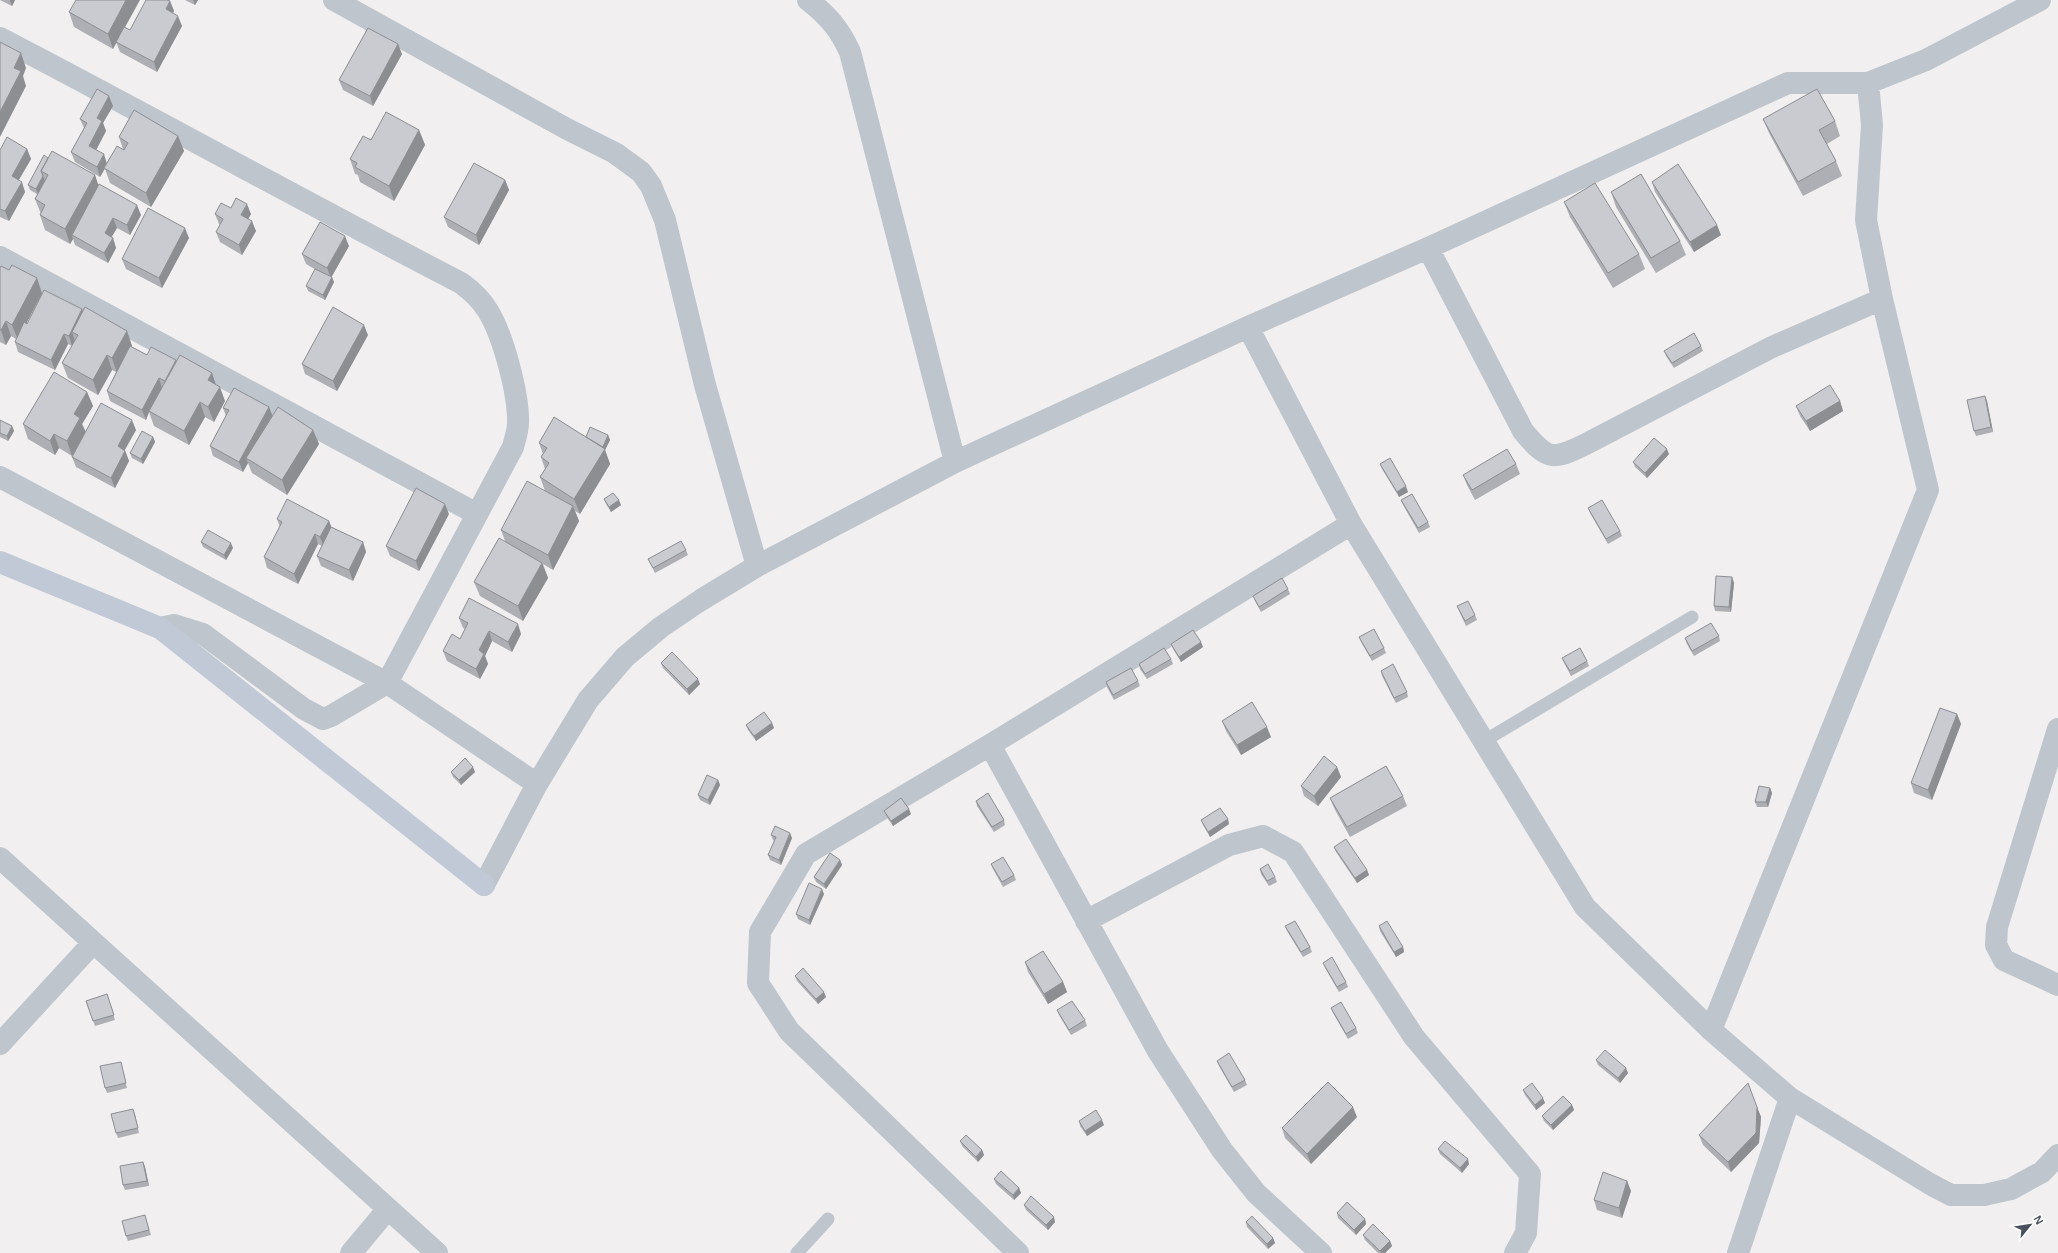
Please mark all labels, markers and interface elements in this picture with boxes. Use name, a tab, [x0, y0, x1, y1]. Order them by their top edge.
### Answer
north arrow	[2010, 1205, 2050, 1245]
text: N	[2031, 1214, 2046, 1226]

